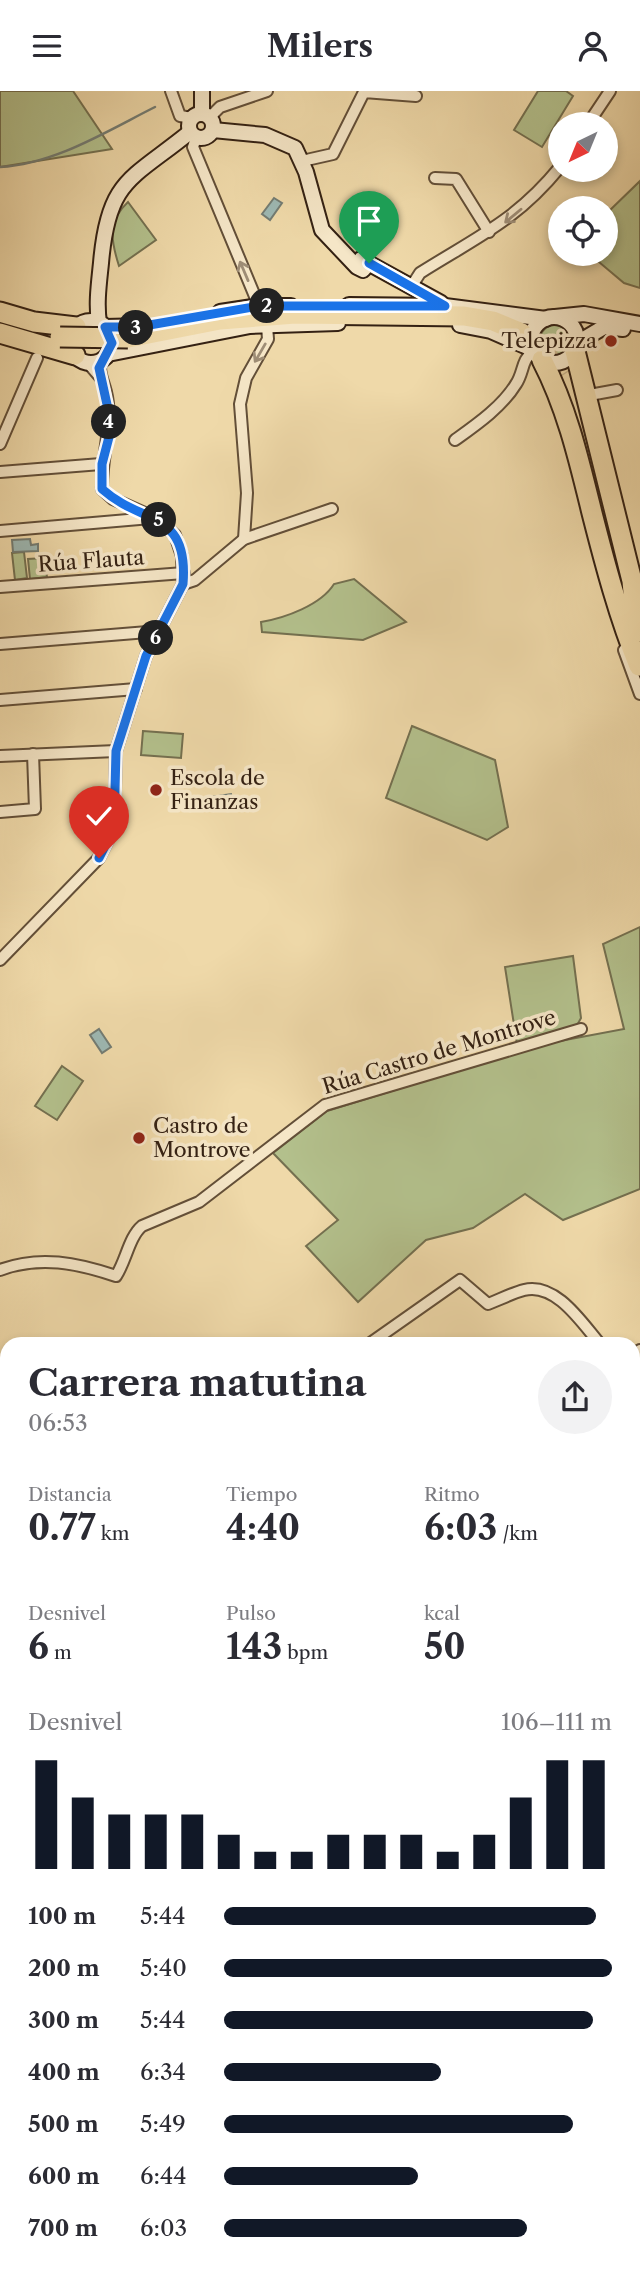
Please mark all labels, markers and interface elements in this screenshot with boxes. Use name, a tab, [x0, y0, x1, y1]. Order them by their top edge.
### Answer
text: Milers	[267, 26, 373, 65]
icon: menu	[28, 27, 66, 65]
icon: person	[574, 27, 612, 65]
north arrow	[548, 112, 618, 182]
map controls	[548, 112, 618, 266]
pin	[339, 191, 399, 263]
button: locate	[548, 196, 618, 266]
icon: arrive	[350, 202, 388, 240]
one-way arrow	[504, 208, 522, 224]
one-way arrow	[237, 261, 250, 282]
pin: 2	[250, 289, 284, 323]
text: 2	[261, 294, 272, 317]
pin: 3	[118, 310, 154, 345]
text: 3	[130, 316, 141, 339]
place label: Telepizza	[501, 328, 598, 353]
marker: Telepizza	[603, 333, 619, 349]
one-way arrow	[253, 342, 267, 362]
pin: 4	[92, 405, 126, 439]
text: 4	[103, 410, 114, 433]
pin: 5	[142, 503, 176, 537]
text: 5	[153, 508, 164, 531]
street label: Rúa Flauta	[37, 544, 146, 577]
pin: 6	[138, 621, 174, 655]
text: 6	[150, 626, 161, 649]
place label: Escola de Finanzas	[170, 765, 265, 814]
marker: Escola de Finanzas	[148, 782, 164, 798]
pin	[69, 786, 129, 858]
icon: check	[80, 797, 118, 835]
street label: Rúa Castro de Montrove	[319, 1004, 559, 1099]
place label: Castro de Montrove	[153, 1113, 251, 1162]
marker: Castro de Montrove	[131, 1130, 147, 1146]
text: Carrera matutina	[28, 1359, 367, 1406]
button: share	[538, 1360, 612, 1434]
text: 06:53	[28, 1409, 88, 1437]
text: Distancia	[28, 1483, 112, 1506]
text: Tiempo	[226, 1483, 297, 1506]
text: Ritmo	[424, 1483, 480, 1506]
text: 0.77	[28, 1506, 96, 1549]
text: 4:40	[226, 1506, 300, 1549]
text: 6:03	[424, 1506, 497, 1549]
text: km	[96, 1522, 129, 1545]
text: /km	[497, 1522, 538, 1545]
text: Desnivel	[28, 1602, 106, 1625]
text: Pulso	[226, 1602, 276, 1625]
text: kcal	[424, 1602, 460, 1625]
text: 6	[28, 1625, 49, 1668]
text: 143	[226, 1625, 282, 1668]
text: 50	[424, 1625, 466, 1668]
text: m	[49, 1641, 72, 1664]
text: bpm	[282, 1641, 328, 1664]
text: Desnivel	[28, 1708, 122, 1736]
text: 106–111 m	[501, 1708, 612, 1736]
text: 100 m	[28, 1902, 96, 1930]
text: 5:44	[140, 1902, 186, 1930]
text: 200 m	[28, 1954, 100, 1982]
text: 5:40	[140, 1954, 187, 1982]
text: 300 m	[28, 2006, 99, 2034]
text: 5:44	[140, 2006, 186, 2034]
text: 400 m	[28, 2058, 100, 2086]
text: 6:34	[140, 2058, 186, 2086]
text: 500 m	[28, 2110, 99, 2138]
text: 5:49	[140, 2110, 186, 2138]
text: 600 m	[28, 2162, 100, 2190]
text: 6:44	[140, 2162, 187, 2190]
text: 700 m	[28, 2214, 98, 2242]
text: 6:03	[140, 2214, 187, 2242]

